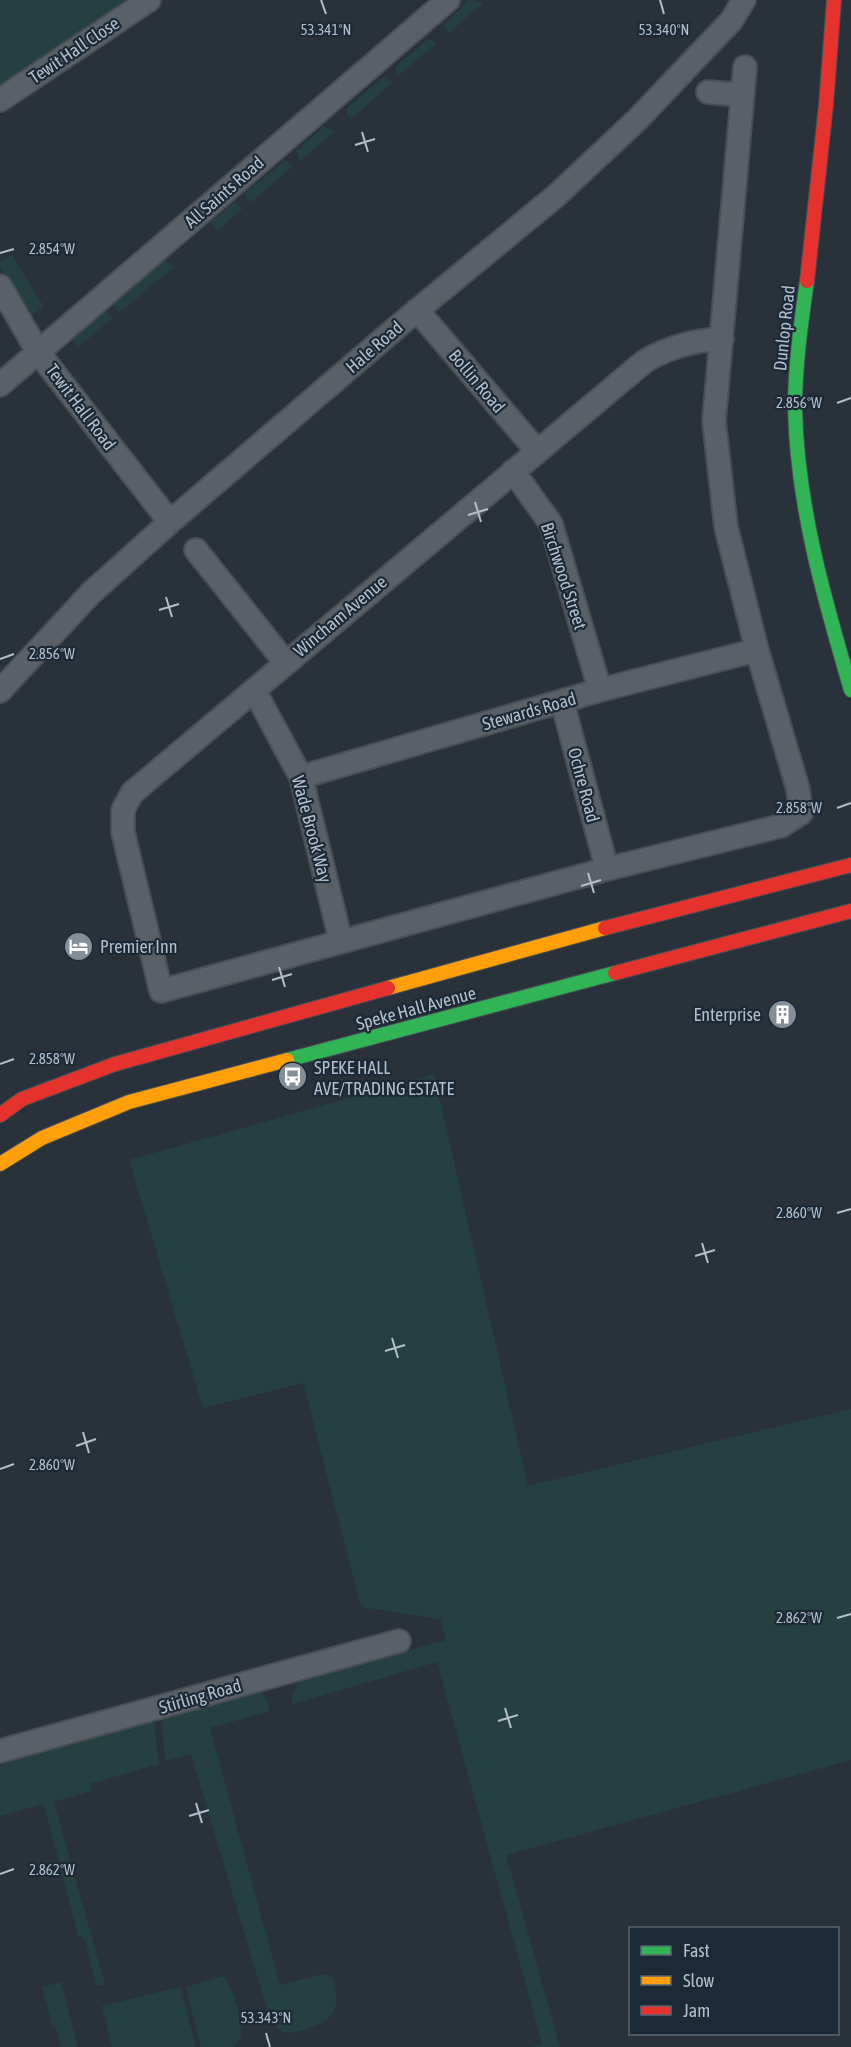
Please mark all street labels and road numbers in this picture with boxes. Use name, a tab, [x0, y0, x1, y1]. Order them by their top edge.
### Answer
street label: Tewit Hall Close	[25, 12, 123, 88]
street label: All Saints Road	[180, 152, 268, 232]
street label: Dunlop Road	[769, 284, 799, 372]
street label: Hale Road	[341, 317, 407, 377]
street label: Bollin Road	[444, 345, 510, 417]
street label: Tewit Hall Road	[42, 360, 120, 454]
street label: Birchwood Street	[537, 520, 591, 632]
street label: Wincham Avenue	[289, 571, 391, 661]
street label: Stewards Road	[480, 688, 578, 734]
street label: Ochre Road	[564, 745, 604, 825]
street label: Wade Brook Way	[288, 773, 336, 885]
street label: Speke Hall Avenue	[354, 982, 478, 1034]
street label: Stirling Road	[157, 1674, 243, 1718]

